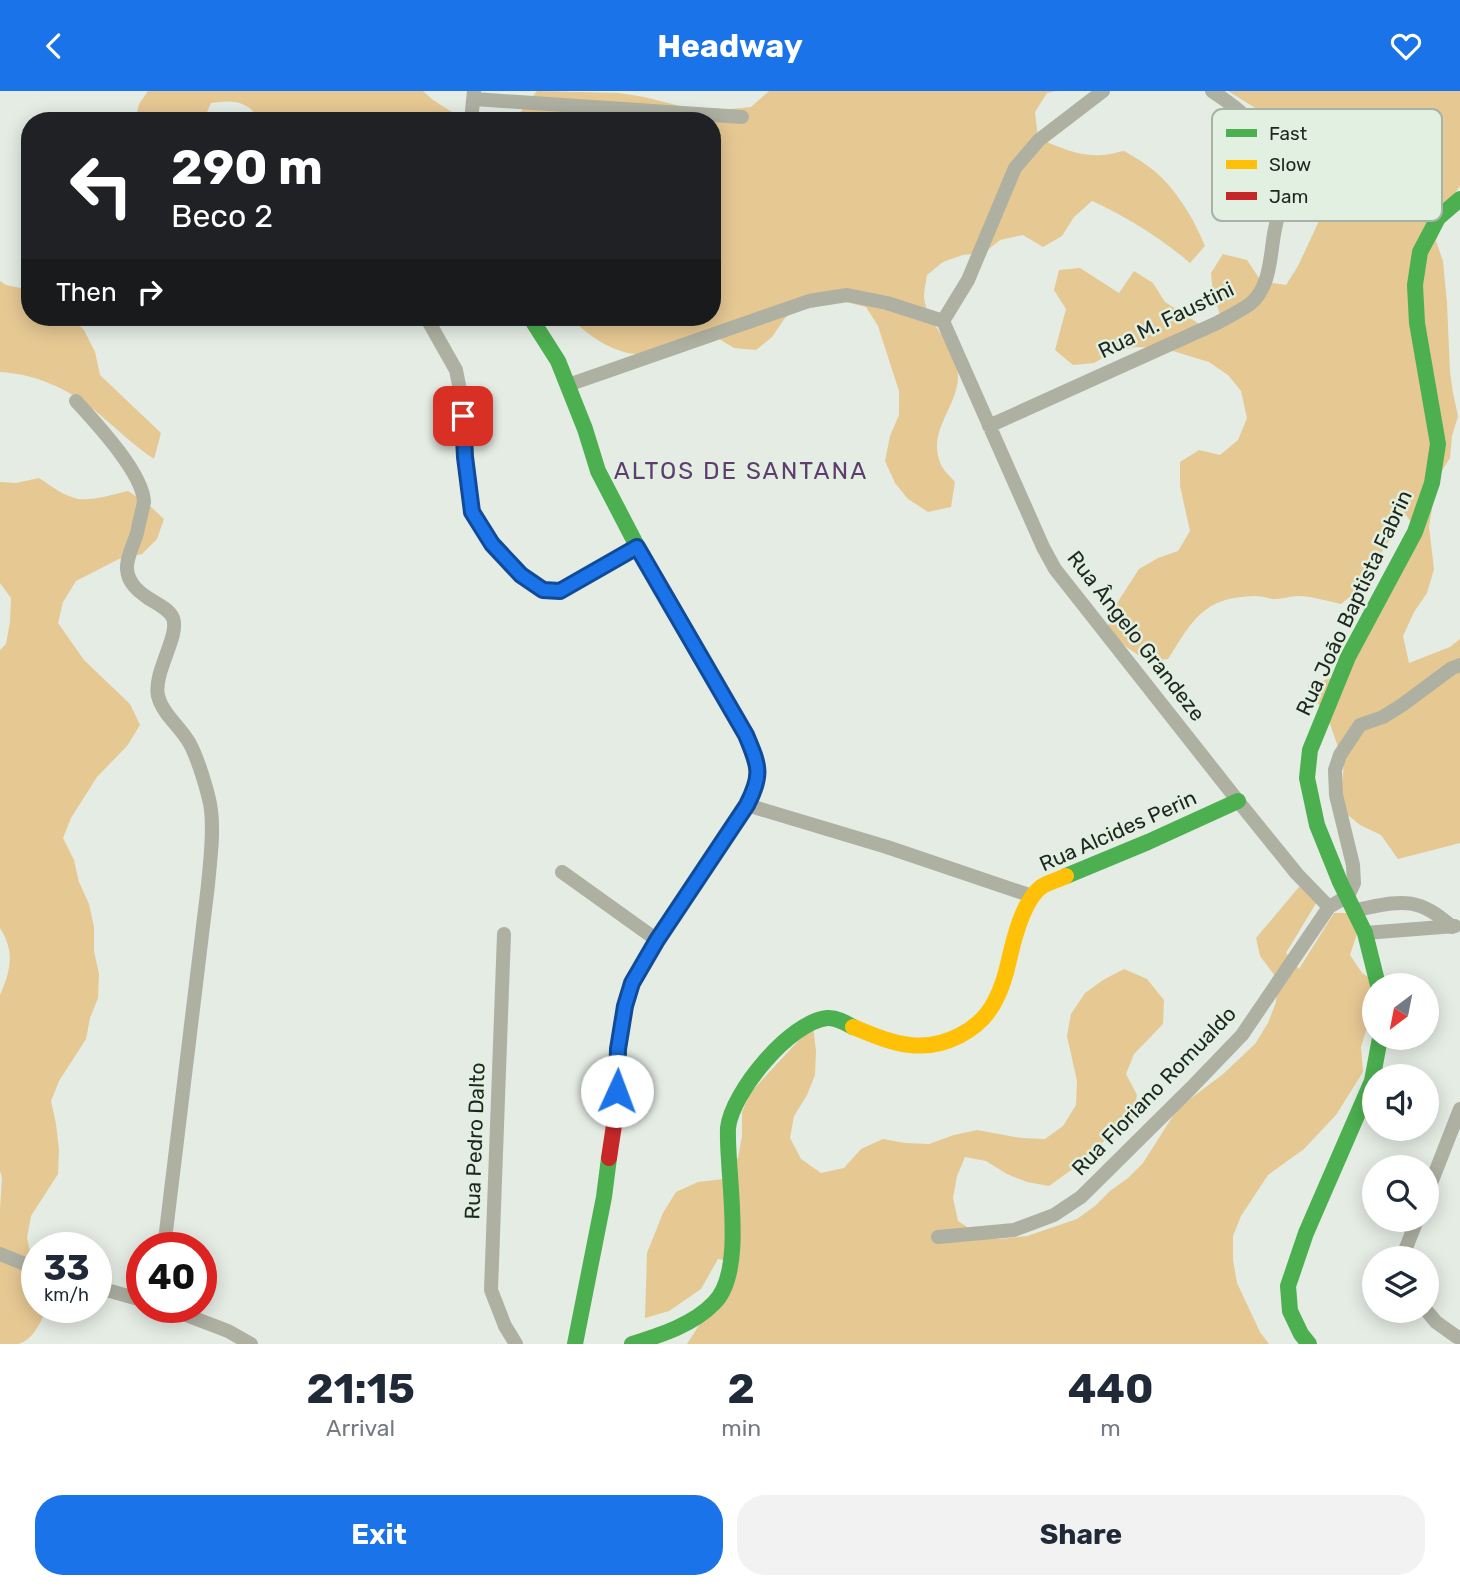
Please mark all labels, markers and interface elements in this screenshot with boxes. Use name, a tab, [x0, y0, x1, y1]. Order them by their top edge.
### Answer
icon: back	[35, 27, 73, 65]
text: Headway	[657, 27, 803, 65]
icon: heart	[1387, 27, 1425, 65]
legend	[1212, 109, 1442, 221]
text: Fast	[1269, 122, 1308, 145]
text: 290 m	[171, 138, 323, 196]
icon: left	[56, 140, 147, 231]
text: Slow	[1269, 153, 1311, 176]
text: Jam	[1269, 185, 1308, 208]
text: Beco 2	[171, 197, 273, 235]
icon: right	[131, 273, 169, 311]
street label: Rua M. Faustini	[1094, 276, 1238, 363]
text: Then	[56, 277, 117, 308]
pin	[433, 386, 493, 446]
icon: arrive	[444, 397, 482, 435]
district label: ALTOS DE SANTANA	[614, 457, 868, 485]
street label: Rua João Baptista Fabrin	[1290, 486, 1417, 719]
street label: Rua Ângelo Grandeze	[1062, 546, 1211, 726]
street label: Rua Alcides Perin	[1035, 785, 1200, 876]
north arrow	[1362, 973, 1438, 1050]
map controls	[1362, 973, 1439, 1323]
street label: Rua Floriano Romualdo	[1066, 1001, 1241, 1180]
position arrow	[580, 1054, 654, 1128]
street label: Rua Pedro Dalto	[459, 1062, 490, 1220]
button: sound	[1362, 1064, 1439, 1141]
button: search	[1362, 1155, 1439, 1232]
speed limit sign: 40	[126, 1232, 217, 1323]
button: layers	[1362, 1246, 1439, 1323]
text: 33	[43, 1247, 90, 1289]
text: km/h	[44, 1284, 89, 1306]
text: 21:15	[306, 1364, 415, 1414]
text: 2	[728, 1364, 755, 1414]
text: 440	[1068, 1364, 1154, 1414]
text: Arrival	[326, 1414, 395, 1442]
text: min	[721, 1414, 761, 1442]
text: m	[1100, 1414, 1121, 1442]
button: Exit	[35, 1495, 723, 1575]
button: Share	[737, 1495, 1425, 1575]

